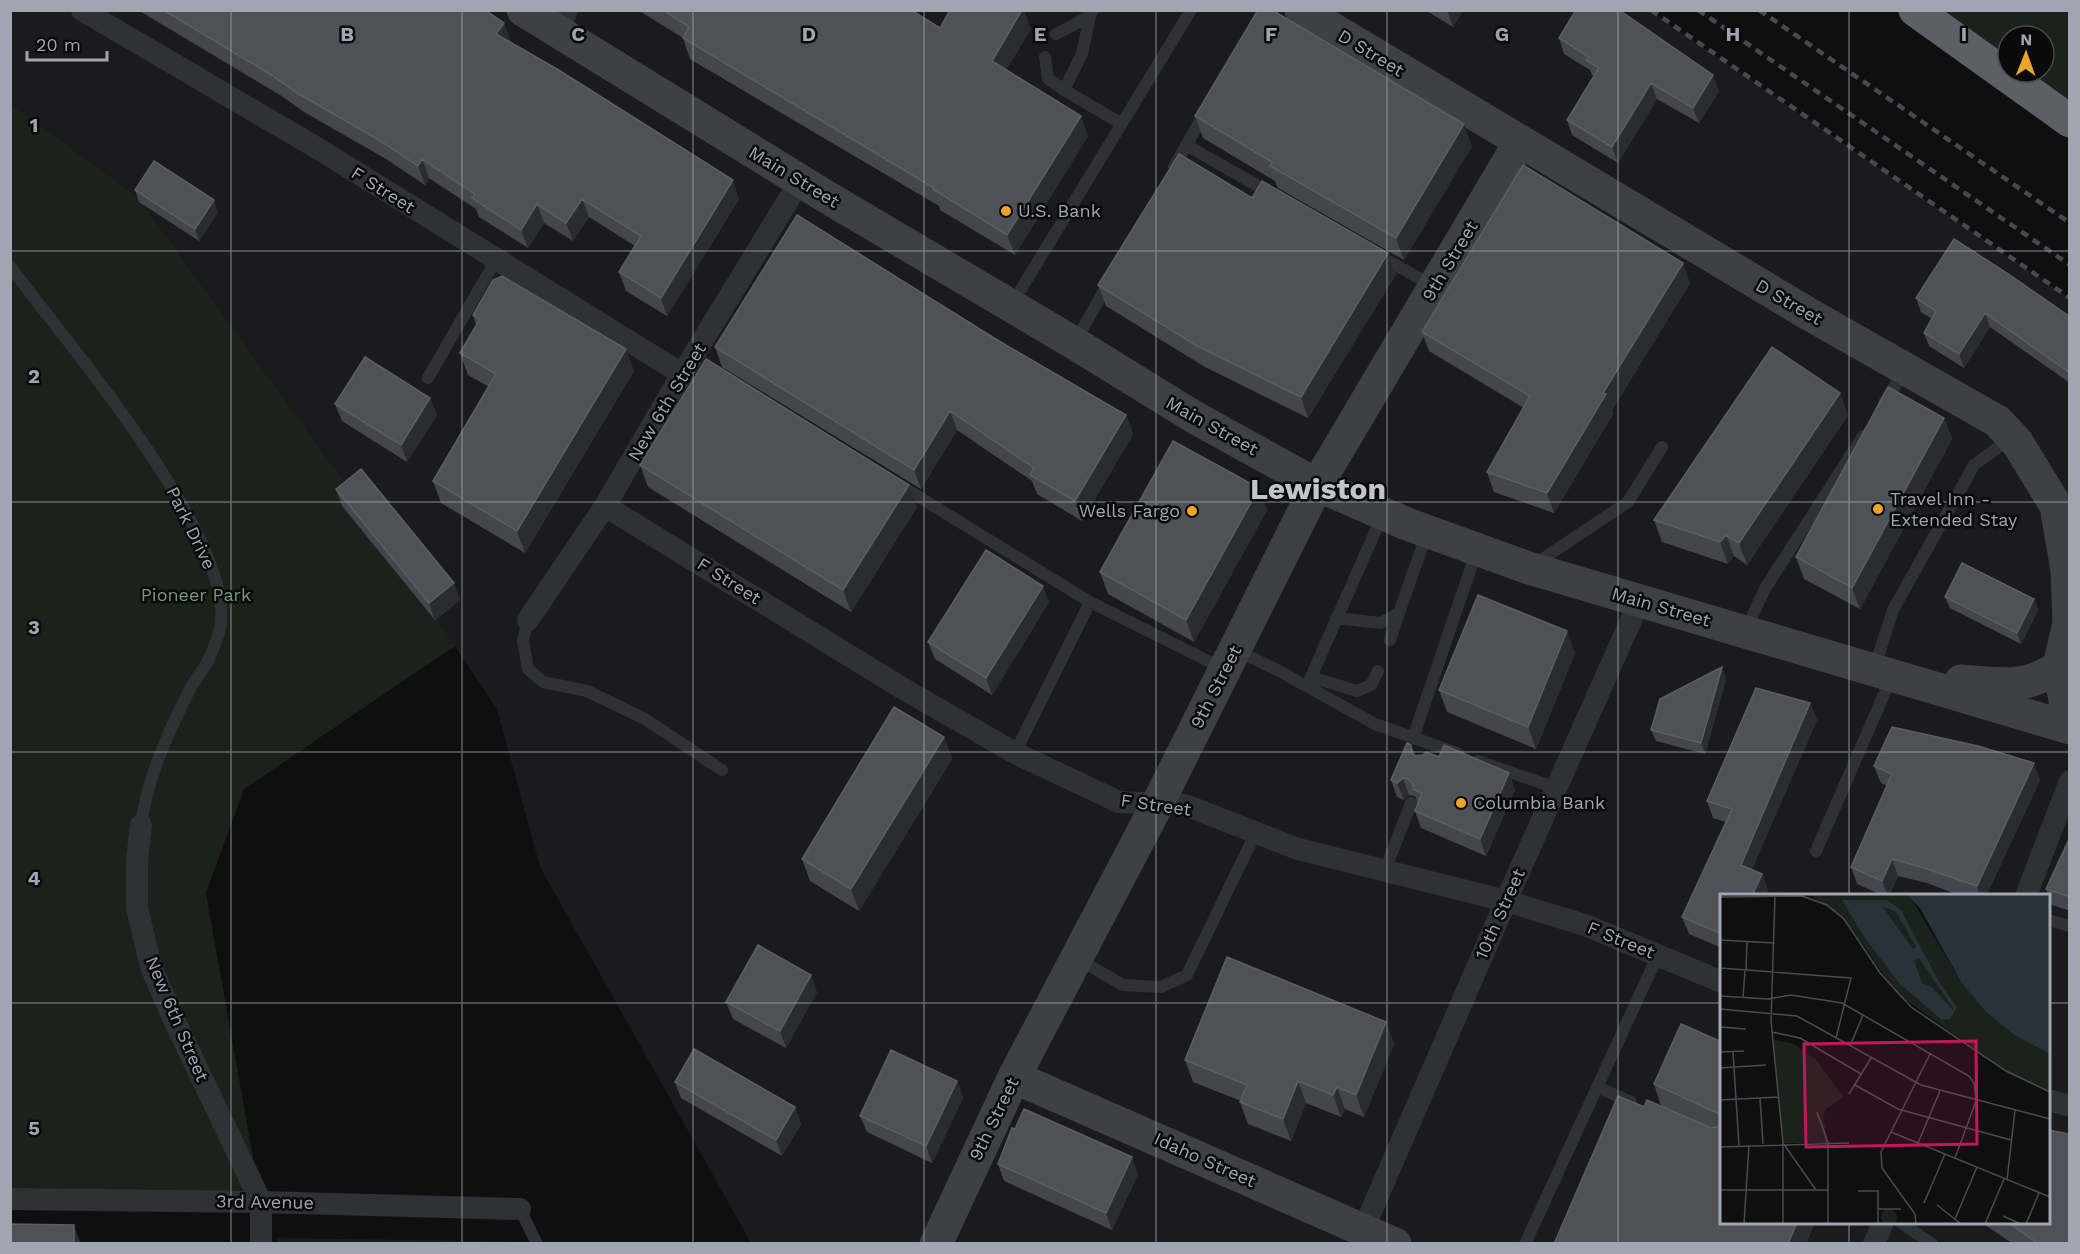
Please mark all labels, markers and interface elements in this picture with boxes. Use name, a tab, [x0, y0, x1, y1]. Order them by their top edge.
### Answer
text: B	[340, 22, 354, 46]
text: C	[571, 22, 585, 46]
text: D	[802, 22, 816, 46]
text: E	[1034, 22, 1046, 46]
text: F	[1265, 22, 1277, 46]
text: G	[1495, 22, 1509, 46]
text: H	[1726, 22, 1740, 46]
text: I	[1961, 22, 1967, 46]
scale bar	[27, 24, 106, 62]
north arrow	[1996, 24, 2056, 84]
street label: D Street	[1334, 25, 1408, 81]
text: N	[2020, 30, 2032, 49]
text: 20 m	[36, 34, 81, 55]
text: 1	[30, 113, 38, 137]
street label: Main Street	[745, 141, 844, 212]
street label: F Street	[348, 162, 419, 218]
place label: U.S. Bank	[1018, 200, 1101, 221]
marker: U.S. Bank	[999, 204, 1013, 218]
street label: 9th Street	[1417, 216, 1482, 305]
street label: D Street	[1752, 274, 1827, 329]
street label: New 6th Street	[623, 339, 710, 465]
text: 2	[28, 364, 40, 388]
street label: Main Street	[1163, 392, 1262, 460]
district label: Lewiston	[1250, 471, 1386, 506]
street label: Park Drive	[162, 483, 220, 572]
place label: Travel Inn - Extended Stay	[1890, 488, 2018, 530]
place label: Wells Fargo	[1079, 500, 1180, 521]
marker: Travel Inn - Extended Stay	[1871, 502, 1885, 516]
marker: Wells Fargo	[1185, 504, 1199, 518]
street label: F Street	[694, 553, 765, 609]
street label: Main Street	[1609, 582, 1713, 631]
park label: Pioneer Park	[141, 584, 251, 605]
text: 3	[28, 615, 40, 639]
street label: 9th Street	[1186, 641, 1246, 732]
street label: F Street	[1120, 789, 1193, 820]
place label: Columbia Bank	[1473, 792, 1605, 813]
marker: Columbia Bank	[1454, 796, 1468, 810]
street label: 10th Street	[1470, 865, 1529, 962]
text: 4	[28, 866, 41, 890]
inset map	[1720, 894, 2050, 1224]
street label: F Street	[1584, 917, 1658, 963]
street label: New 6th Street	[142, 953, 213, 1085]
street label: 9th Street	[964, 1073, 1023, 1164]
text: 5	[28, 1116, 40, 1140]
street label: Idaho Street	[1151, 1128, 1260, 1191]
street label: 3rd Avenue	[216, 1190, 314, 1213]

